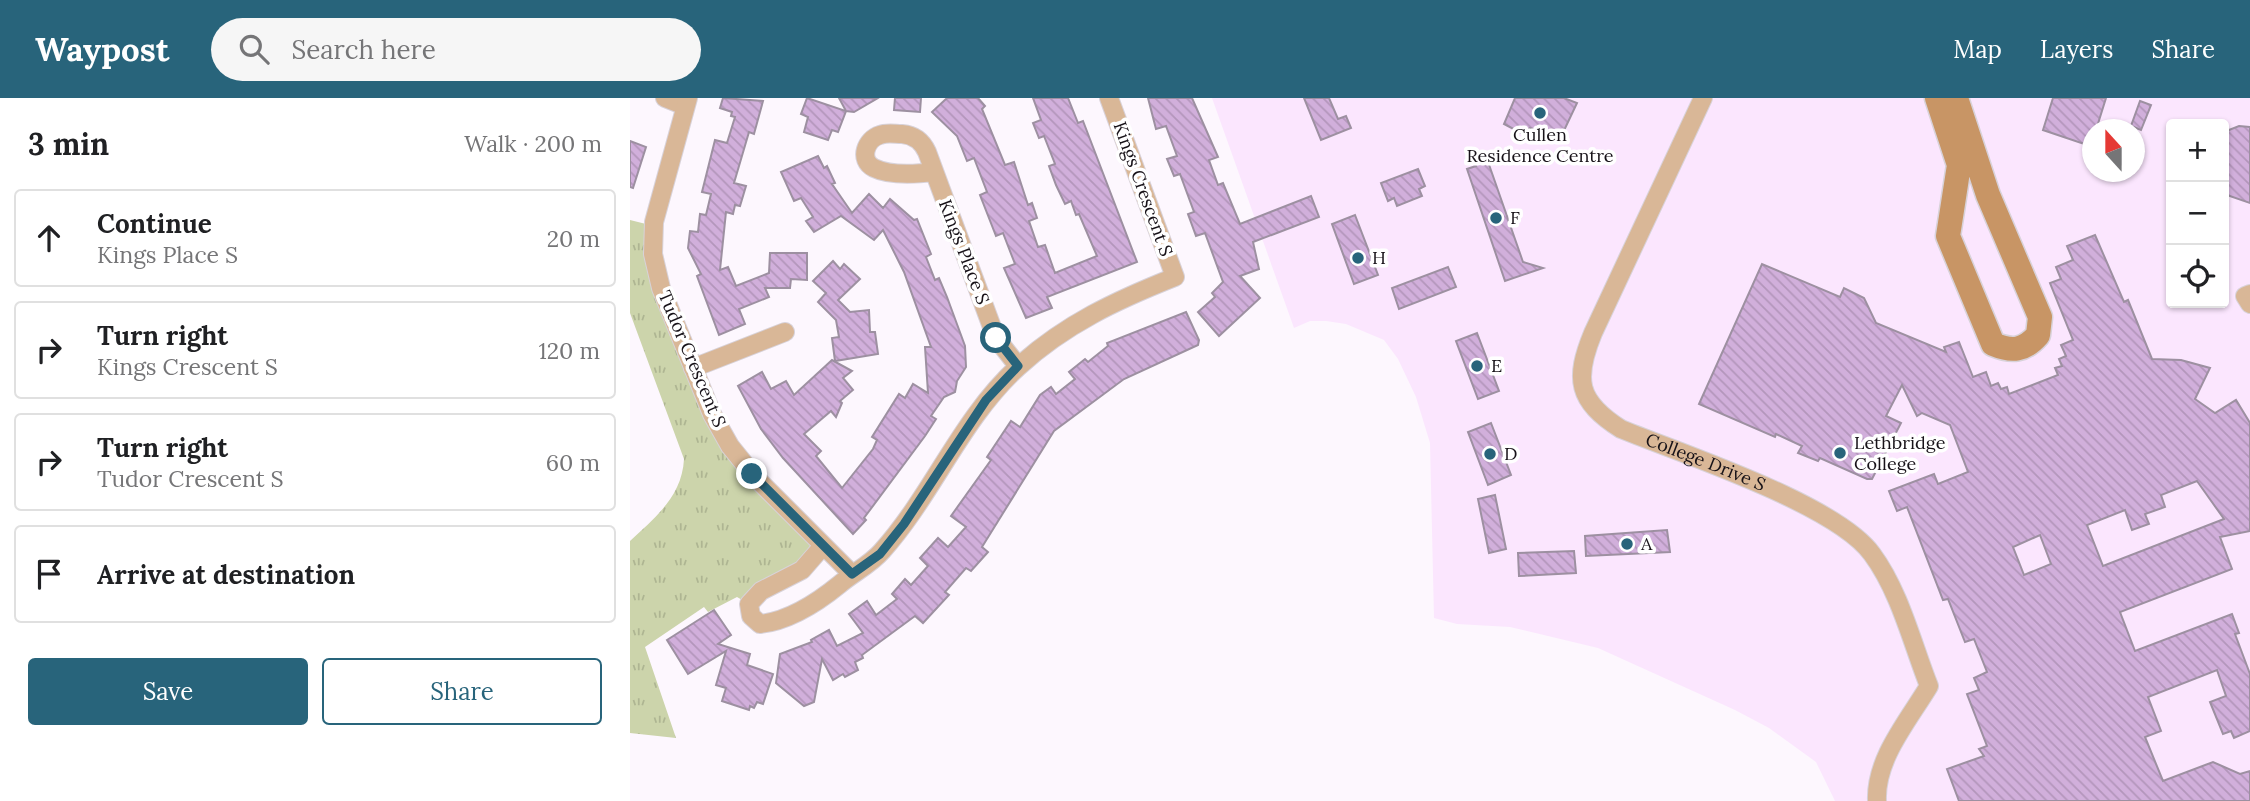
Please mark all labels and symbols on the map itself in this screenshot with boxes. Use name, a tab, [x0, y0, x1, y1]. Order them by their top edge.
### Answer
marker: Cullen Residence Centre	[1532, 105, 1548, 121]
street label: Kings Crescent S	[1108, 118, 1178, 259]
north arrow	[2082, 119, 2145, 182]
place label: Cullen Residence Centre	[1466, 123, 1614, 167]
street label: Kings Place S	[934, 196, 995, 308]
place label: F	[1510, 206, 1520, 229]
marker: F	[1488, 210, 1504, 226]
place label: H	[1372, 246, 1386, 269]
marker: H	[1350, 250, 1366, 266]
street label: Tudor Crescent S	[653, 287, 732, 431]
route start	[980, 322, 1011, 353]
place label: E	[1491, 354, 1502, 377]
marker: E	[1469, 358, 1485, 374]
street label: College Drive S	[1642, 428, 1769, 496]
place label: Lethbridge College	[1854, 431, 1946, 475]
place label: D	[1504, 442, 1517, 465]
marker: Lethbridge College	[1832, 445, 1848, 461]
marker: D	[1482, 446, 1498, 462]
route end	[736, 458, 767, 489]
place label: A	[1640, 532, 1653, 555]
marker: A	[1619, 536, 1635, 552]

